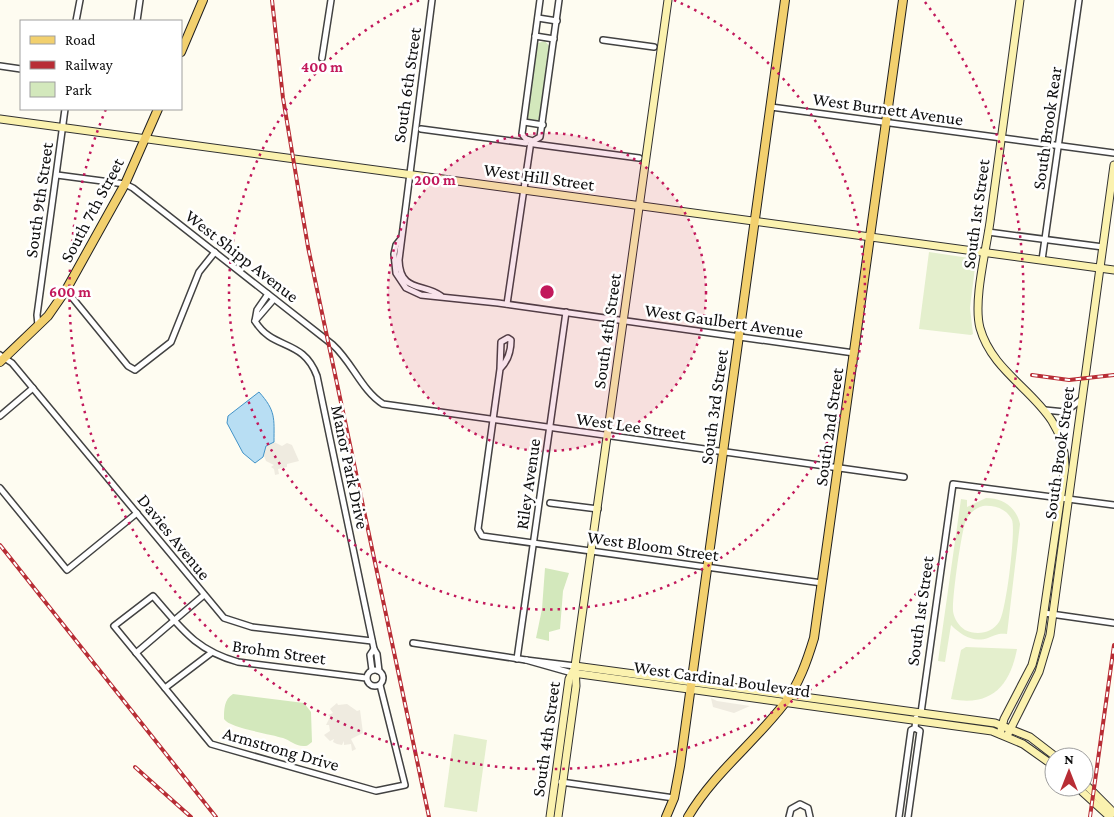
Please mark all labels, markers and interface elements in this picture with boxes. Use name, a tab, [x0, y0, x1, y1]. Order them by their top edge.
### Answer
legend	[20, 20, 182, 110]
street label: South 6th Street	[389, 25, 425, 144]
text: Road	[65, 32, 96, 48]
text: Railway	[65, 57, 113, 74]
text: 400 m	[301, 59, 343, 75]
street label: South Brook Rear	[1028, 65, 1066, 191]
text: Park	[65, 82, 92, 98]
street label: West Burnett Avenue	[811, 89, 965, 129]
street label: South 9th Street	[21, 140, 57, 259]
street label: South 7th Street	[56, 153, 128, 266]
street label: South 1st Street	[958, 157, 994, 270]
street label: West Hill Street	[482, 159, 597, 195]
text: 200 m	[414, 172, 456, 188]
street label: West Shipp Avenue	[181, 206, 303, 306]
street label: South 4th Street	[589, 271, 625, 390]
centre of rings	[538, 283, 556, 301]
text: 600 m	[49, 284, 91, 300]
street label: West Gaulbert Avenue	[643, 300, 805, 342]
street label: South 3rd Street	[696, 347, 732, 466]
street label: South 2nd Street	[811, 366, 847, 487]
street label: South Brook Street	[1040, 384, 1078, 521]
street label: Manor Park Drive	[327, 403, 373, 531]
street label: West Lee Street	[575, 408, 688, 444]
street label: Riley Avenue	[512, 437, 544, 531]
street label: Davies Avenue	[133, 490, 215, 584]
street label: West Bloom Street	[586, 527, 721, 565]
street label: South 1st Street	[902, 554, 938, 667]
street label: Brohm Street	[231, 636, 328, 669]
street label: West Cardinal Boulevard	[632, 657, 812, 701]
street label: South 4th Street	[528, 679, 564, 798]
street label: Armstrong Drive	[221, 723, 341, 775]
north arrow	[1044, 747, 1094, 797]
text: N	[1064, 751, 1074, 767]

